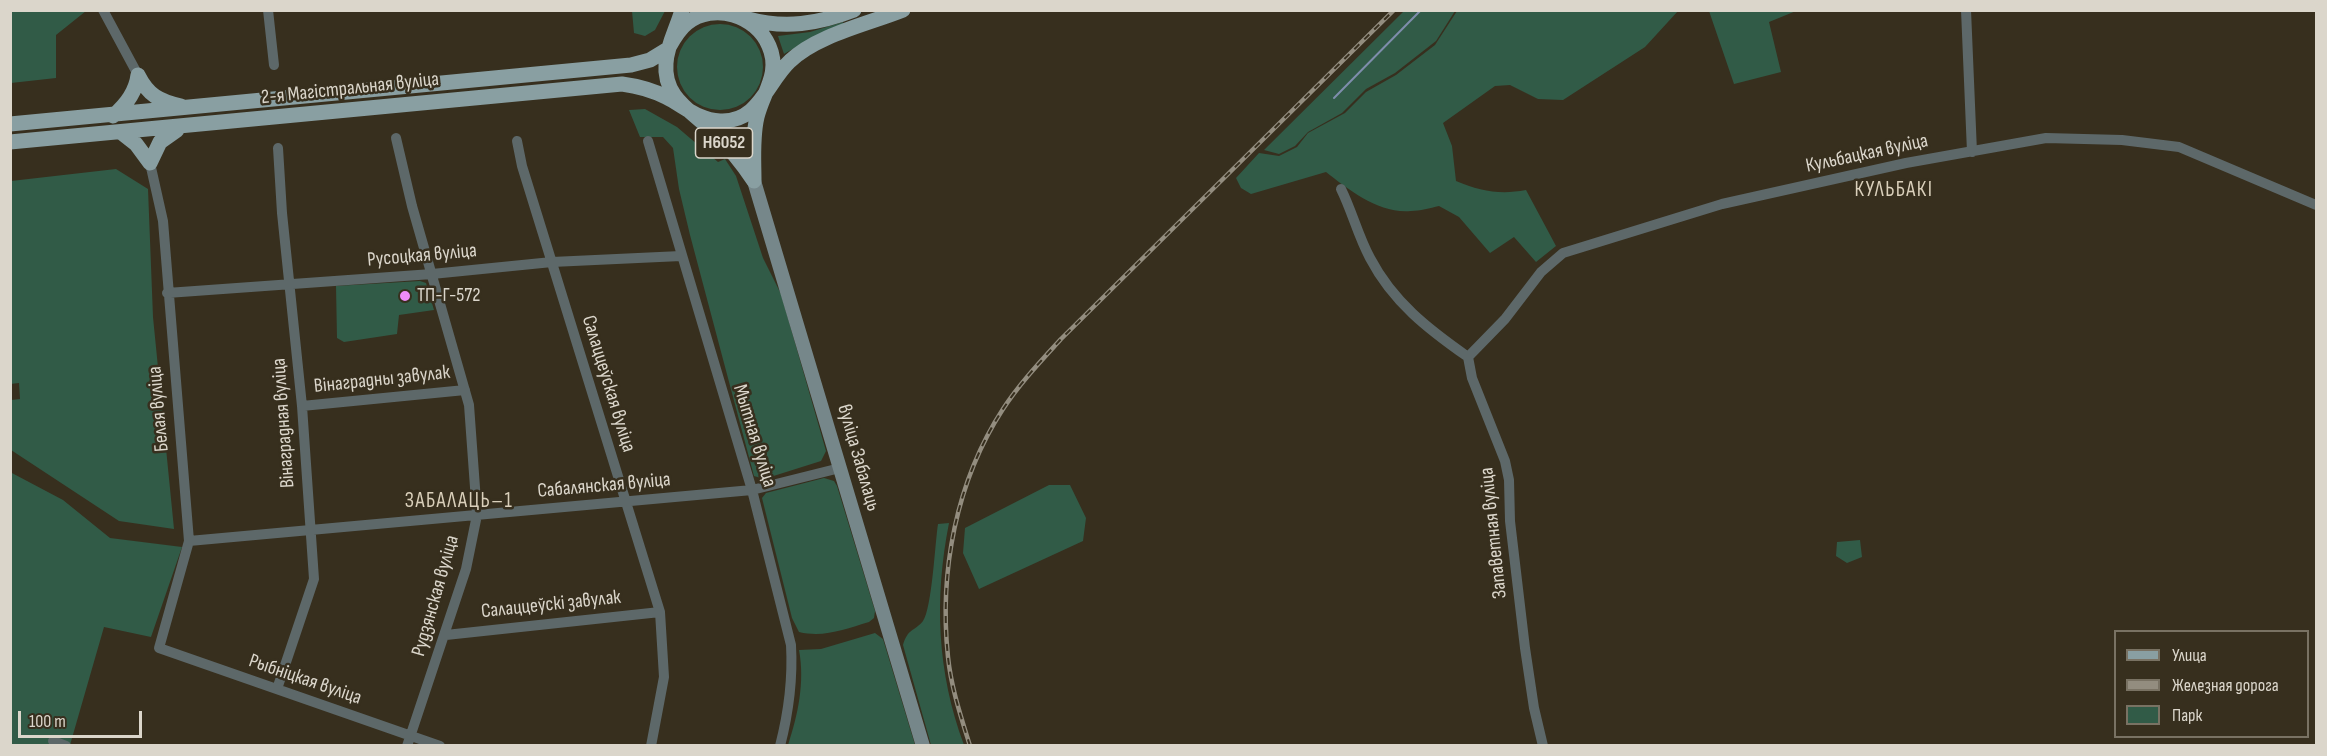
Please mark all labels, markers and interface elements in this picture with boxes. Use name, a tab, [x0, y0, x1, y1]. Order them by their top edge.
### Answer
street label: 2-я Магістральная вуліца	[260, 68, 440, 110]
road number: Н6052	[696, 128, 752, 158]
street label: Кульбацкая вуліца	[1804, 129, 1930, 179]
district label: КУЛЬБАКІ	[1855, 178, 1933, 204]
street label: Русоцкая вуліца	[366, 239, 478, 273]
place label: ТП-Г-572	[417, 284, 480, 308]
marker: ТП-Г-572	[398, 289, 412, 303]
street label: Салаццеўская вуліца	[576, 313, 640, 455]
street label: Вінаградная вуліца	[267, 357, 301, 489]
street label: Вінаградны завулак	[313, 361, 451, 399]
street label: Белая вуліца	[143, 365, 175, 453]
street label: Мытная вуліца	[727, 382, 781, 490]
street label: вуліца Забалаць	[831, 402, 885, 514]
street label: Запаветная вуліца	[1475, 466, 1513, 600]
street label: Сабалянская вуліца	[537, 468, 671, 504]
district label: ЗАБАЛАЦЬ–1	[405, 489, 513, 515]
street label: Рудзянская вуліца	[407, 533, 465, 659]
street label: Салаццеўскі завулак	[480, 586, 622, 624]
legend	[2114, 630, 2309, 738]
text: Улица	[2172, 645, 2207, 666]
street label: Рыбніцкая вуліца	[245, 649, 365, 711]
text: Железная дорога	[2172, 675, 2279, 696]
scale bar	[21, 699, 146, 737]
text: Парк	[2172, 705, 2202, 726]
text: 100 m	[29, 711, 66, 732]

